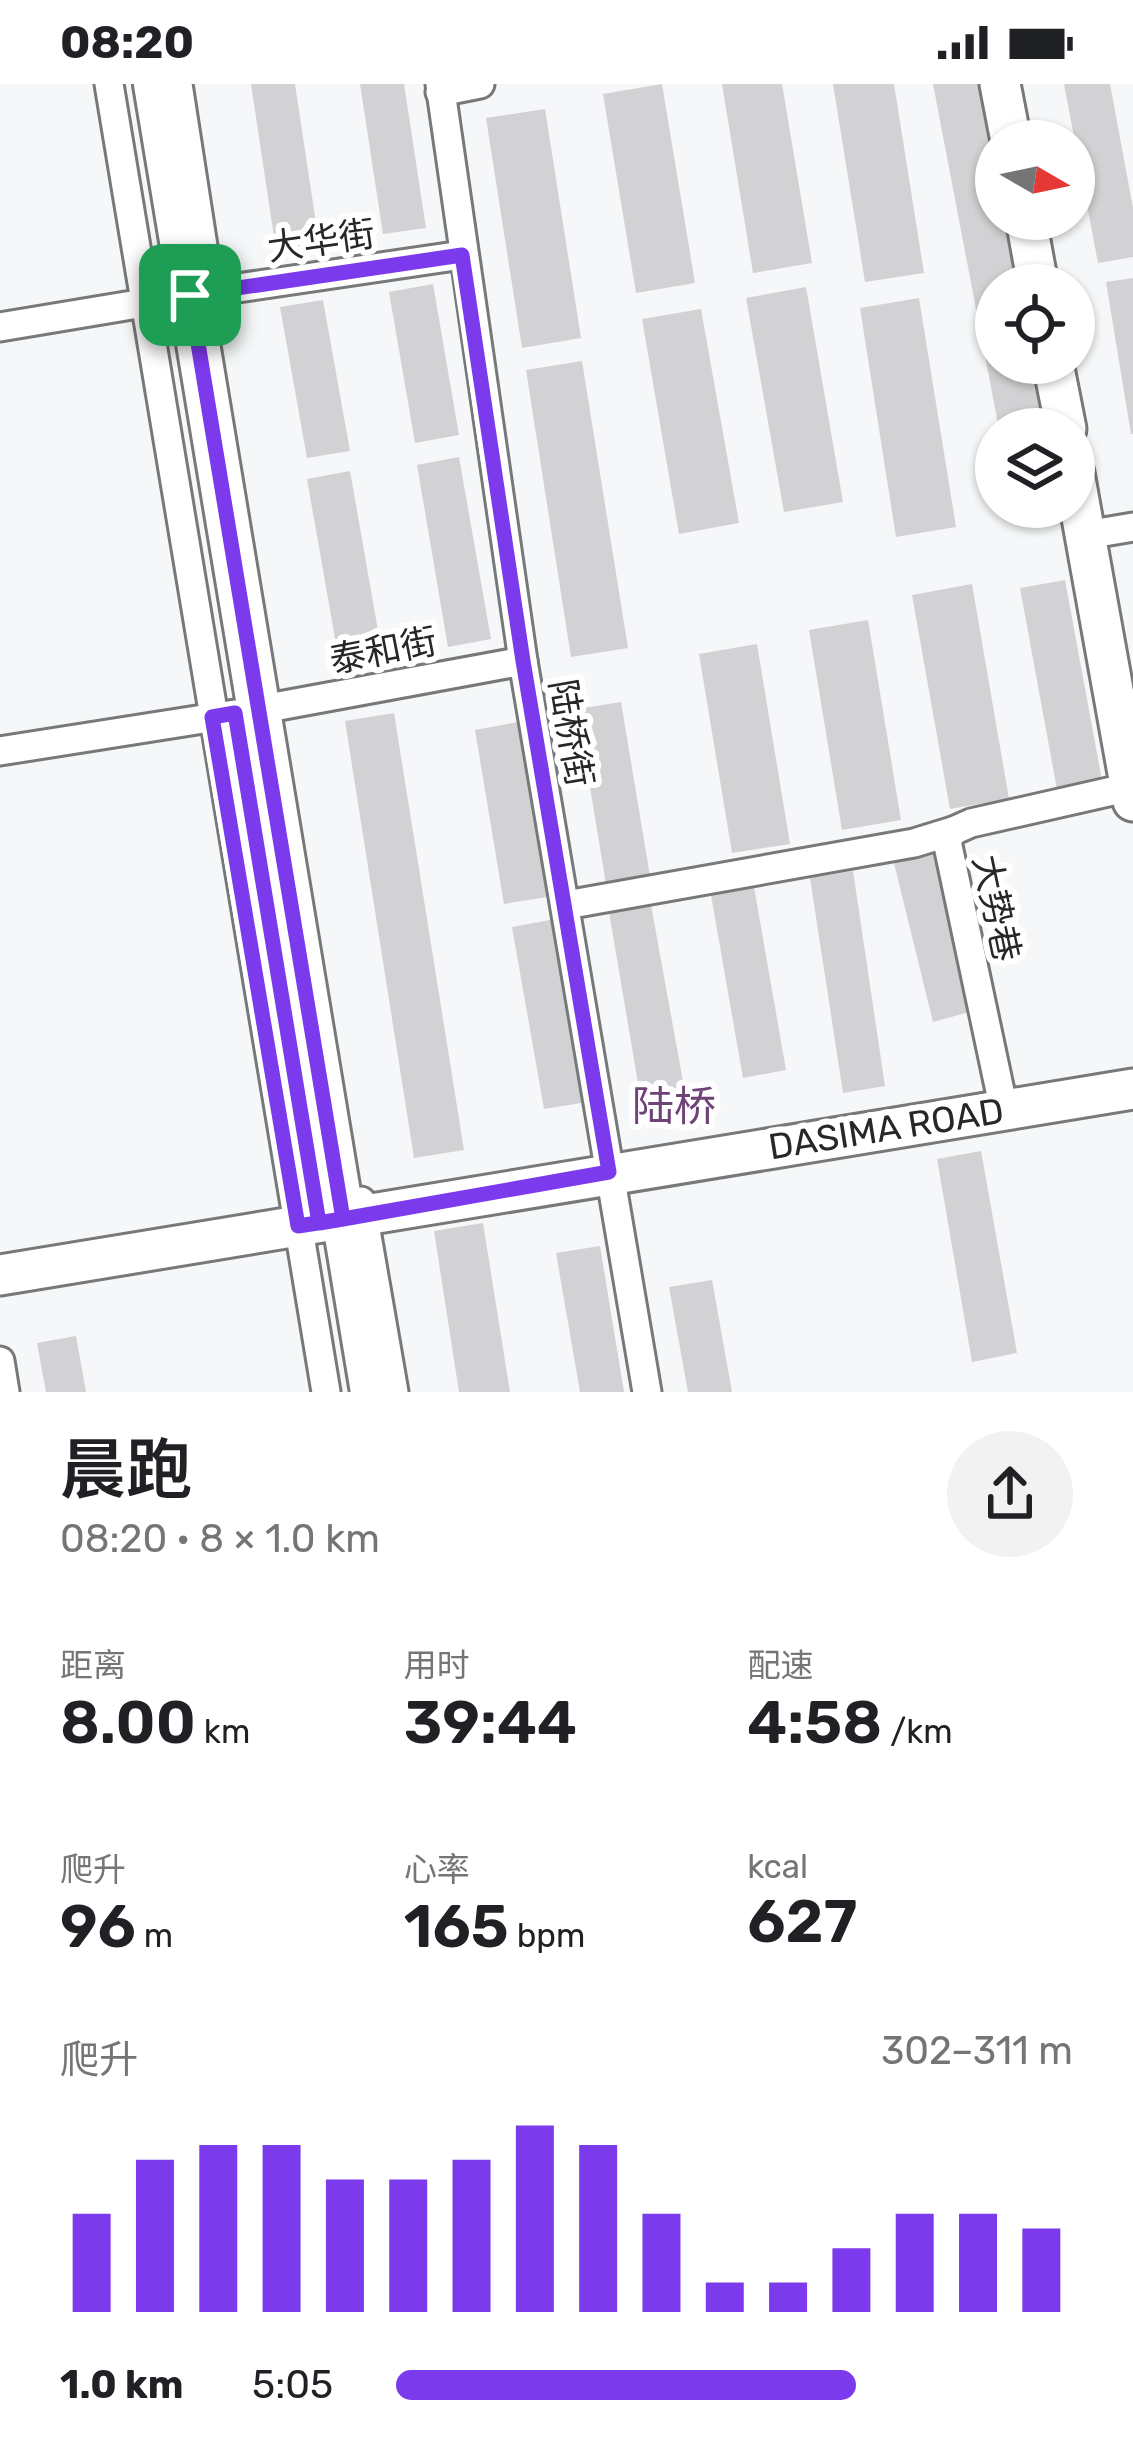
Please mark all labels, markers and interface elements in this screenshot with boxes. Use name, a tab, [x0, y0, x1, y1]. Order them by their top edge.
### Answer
text: 08:20	[60, 16, 194, 69]
north arrow	[975, 120, 1095, 240]
map controls	[975, 120, 1095, 528]
street label: 大华街	[265, 212, 378, 269]
pin	[139, 244, 241, 346]
icon: arrive	[157, 262, 223, 328]
button: locate	[975, 264, 1095, 384]
button: layers	[975, 408, 1095, 528]
street label: 泰和街	[326, 619, 440, 682]
street label: 陆桥街	[541, 676, 602, 790]
street label: 大势巷	[964, 851, 1029, 965]
district label: 陆桥	[632, 1082, 716, 1132]
street label: DASIMA ROAD	[766, 1089, 1007, 1168]
text: 晨跑	[60, 1431, 192, 1510]
button: share	[947, 1431, 1073, 1557]
text: 08:20 · 8 × 1.0 km	[60, 1516, 380, 1562]
text: 距离	[60, 1646, 126, 1685]
text: 用时	[404, 1646, 470, 1685]
text: 配速	[747, 1646, 813, 1685]
text: 8.00	[60, 1687, 196, 1758]
text: 39:44	[404, 1687, 577, 1758]
text: 4:58	[747, 1687, 882, 1758]
text: km	[196, 1712, 250, 1751]
text: /km	[882, 1712, 953, 1751]
text: kcal	[747, 1847, 808, 1886]
text: 爬升	[60, 1850, 126, 1889]
text: 心率	[404, 1850, 470, 1889]
text: 627	[747, 1886, 857, 1957]
text: 96	[60, 1891, 136, 1962]
text: 165	[404, 1891, 509, 1962]
text: m	[136, 1916, 173, 1955]
text: bpm	[509, 1916, 585, 1955]
text: 302–311 m	[881, 2028, 1073, 2074]
text: 爬升	[60, 2037, 138, 2083]
text: 1.0 km	[60, 2362, 184, 2408]
text: 5:05	[252, 2362, 333, 2408]

